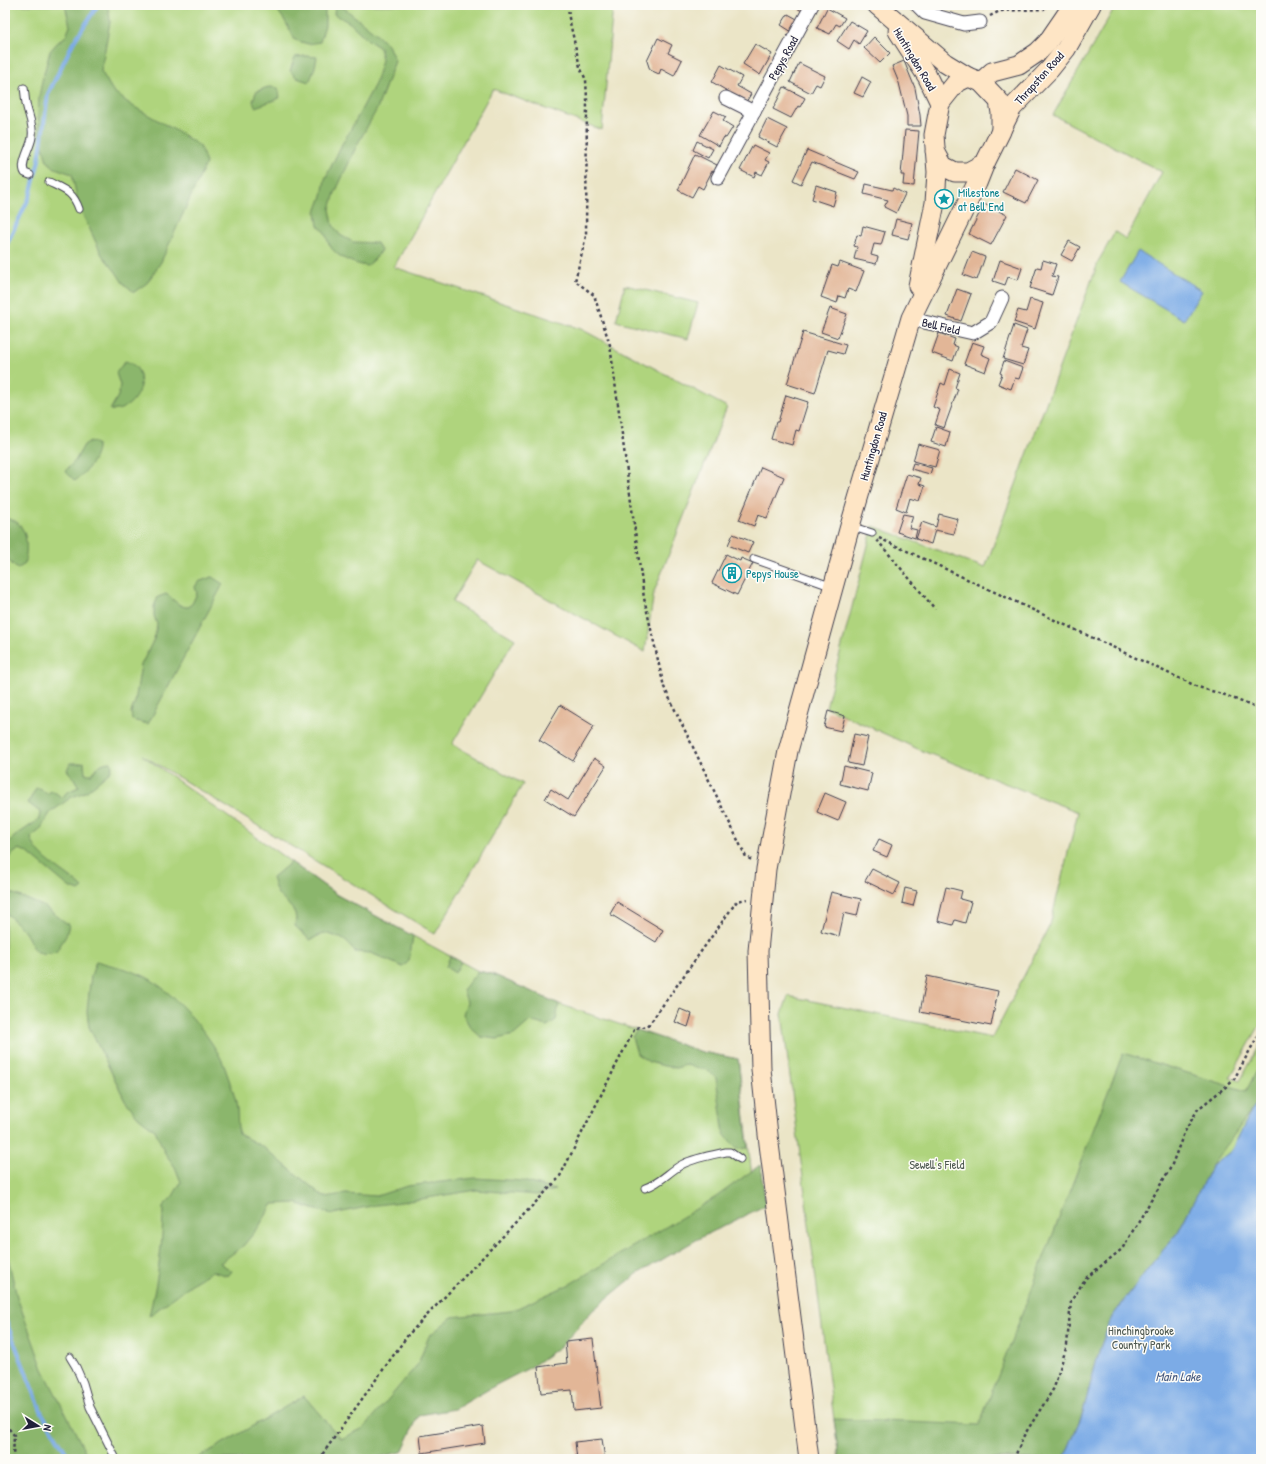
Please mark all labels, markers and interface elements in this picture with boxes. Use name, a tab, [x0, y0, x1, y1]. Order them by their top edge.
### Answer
street label: Huntingdon Road	[889, 24, 941, 94]
street label: Pepys Road	[764, 33, 802, 83]
street label: Thrapston Road	[1010, 47, 1068, 108]
place label: Milestone at Bell End	[958, 184, 1004, 215]
place icon: Milestone at Bell End	[933, 188, 955, 210]
street label: Bell Field	[920, 313, 962, 339]
street label: Huntingdon Road	[855, 409, 891, 482]
building icon: Pepys House	[721, 562, 743, 584]
place label: Pepys House	[746, 565, 799, 582]
park label: Sewell's Field	[910, 1156, 965, 1173]
park label: Hinchingbrooke Country Park	[1108, 1322, 1174, 1353]
water label: Main Lake	[1155, 1367, 1201, 1385]
north arrow	[18, 1406, 58, 1446]
text: N	[40, 1424, 55, 1432]

